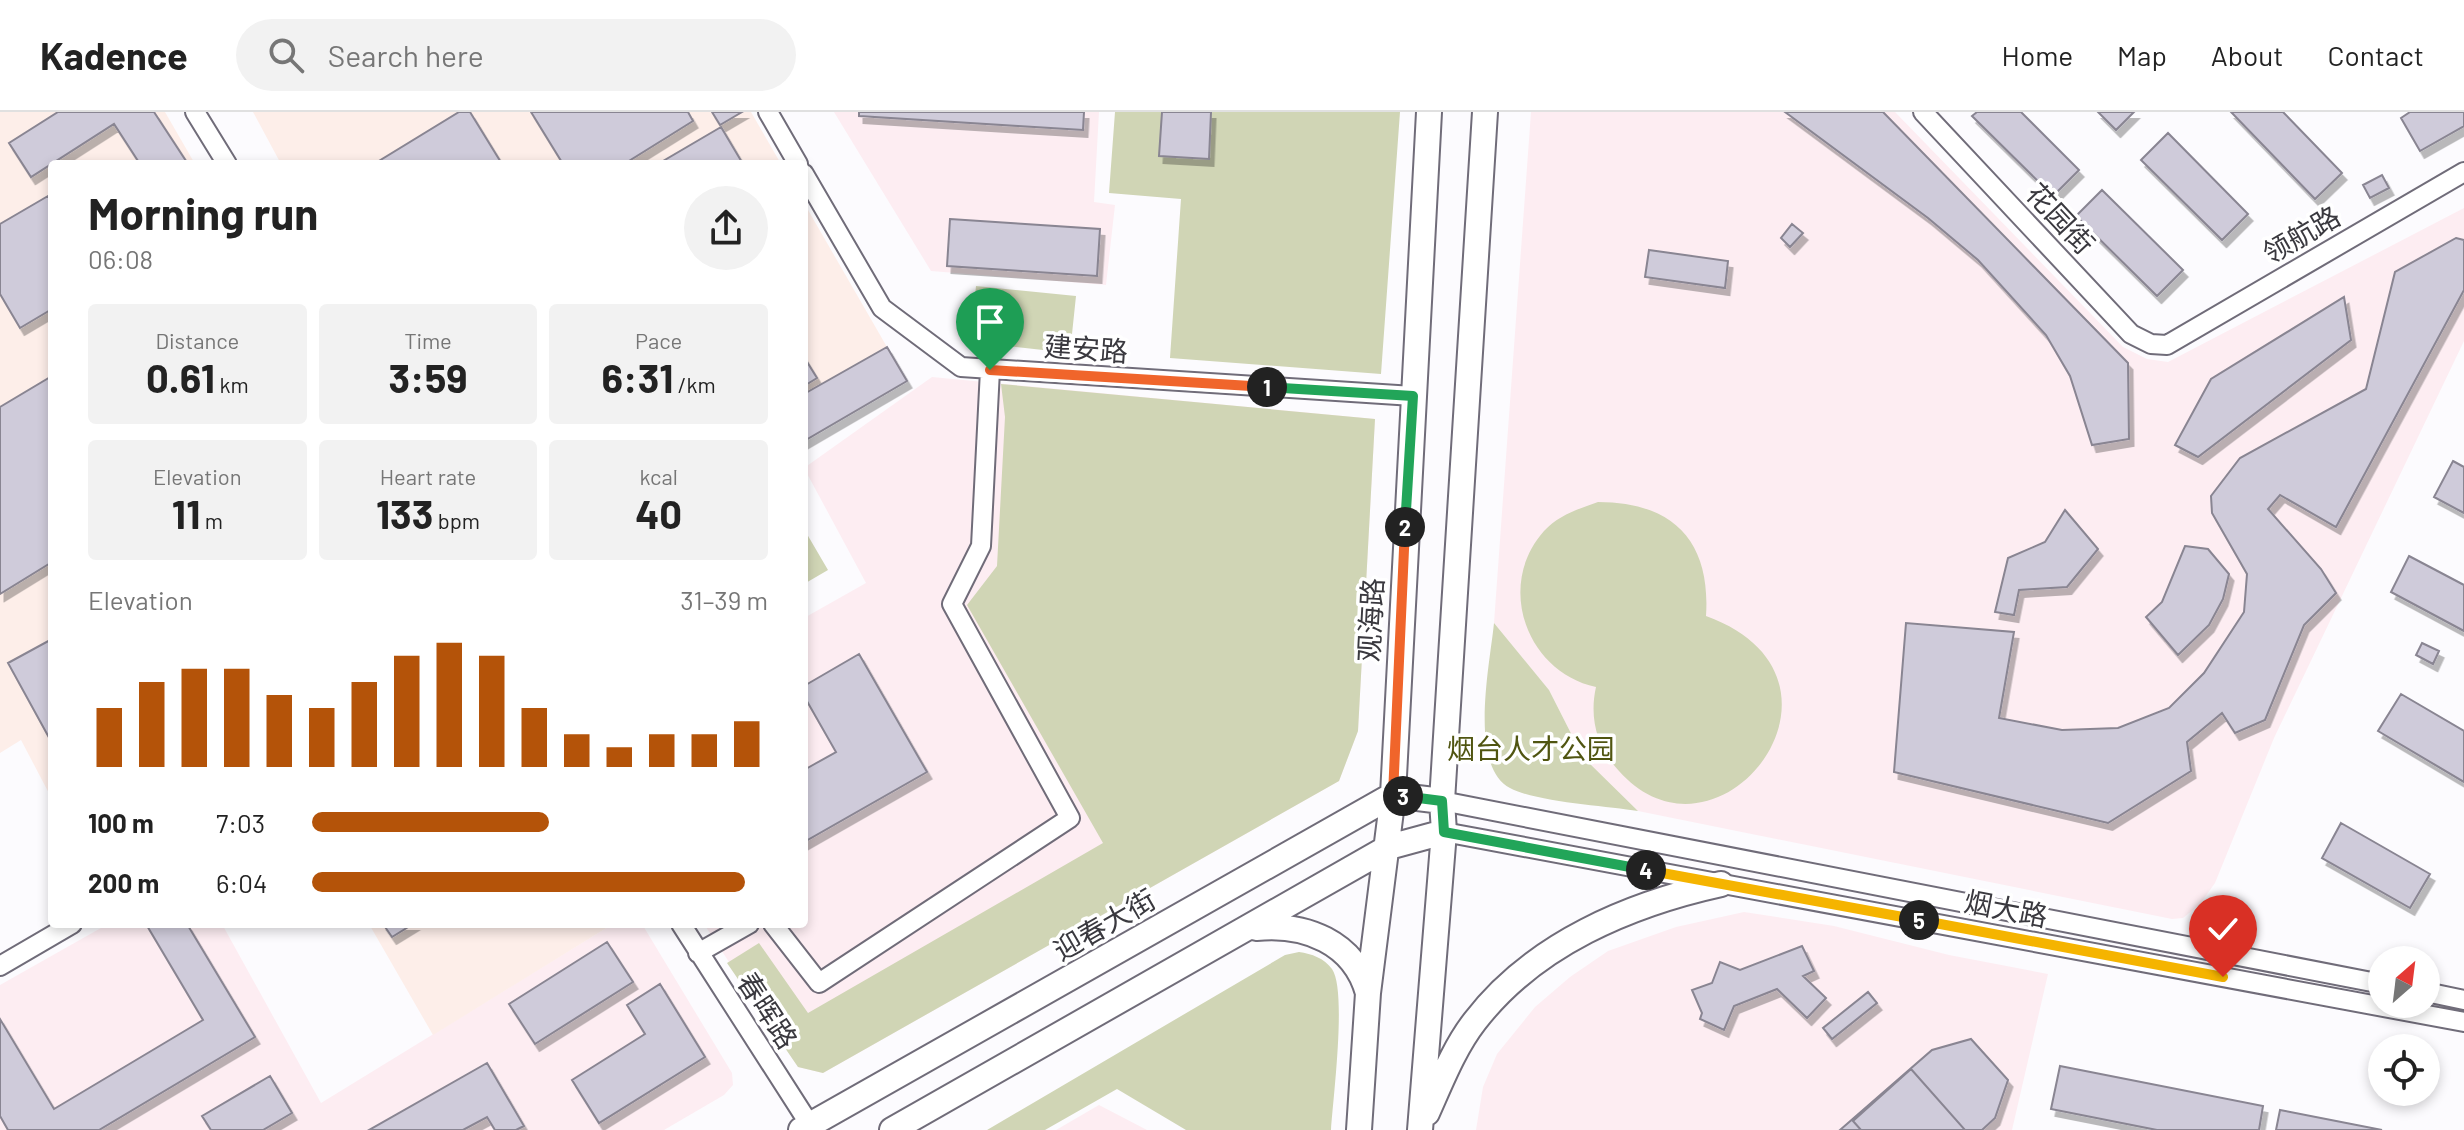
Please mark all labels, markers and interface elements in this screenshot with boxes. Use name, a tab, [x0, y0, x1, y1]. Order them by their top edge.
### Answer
search box	[236, 19, 796, 91]
text: Kadence	[40, 32, 188, 78]
icon: search	[264, 33, 308, 77]
text: Search here	[328, 37, 484, 73]
text: Home	[2002, 38, 2073, 72]
text: Map	[2117, 38, 2167, 72]
text: About	[2211, 38, 2283, 72]
text: Contact	[2327, 38, 2424, 72]
street label: 花园街	[2020, 176, 2102, 260]
text: Morning run	[88, 186, 318, 239]
button: share	[684, 186, 768, 270]
street label: 领航路	[2256, 198, 2346, 270]
text: 06:08	[88, 243, 153, 274]
pin	[956, 288, 1024, 370]
icon: arrive	[968, 300, 1012, 344]
text: Distance	[155, 327, 239, 353]
text: Time	[404, 327, 452, 353]
text: Pace	[635, 327, 682, 353]
street label: 建安路	[1043, 328, 1129, 368]
text: 0.61	[146, 353, 215, 401]
text: 3:59	[389, 353, 467, 401]
text: 6:31	[602, 353, 673, 401]
pin: 1	[1247, 367, 1287, 407]
text: km	[215, 371, 249, 397]
text: /km	[673, 371, 716, 397]
text: 1	[1263, 374, 1271, 400]
text: Elevation	[153, 463, 242, 489]
text: Heart rate	[380, 463, 476, 489]
text: kcal	[639, 463, 678, 489]
text: 11	[172, 489, 200, 537]
text: 133	[376, 489, 433, 537]
text: 40	[635, 489, 682, 537]
text: m	[200, 507, 223, 533]
text: bpm	[433, 507, 480, 533]
pin: 2	[1385, 507, 1425, 547]
text: 2	[1399, 514, 1411, 540]
street label: 观海路	[1351, 577, 1389, 663]
text: Elevation	[88, 584, 193, 615]
text: 31–39 m	[680, 584, 768, 615]
park label: 烟台人才公园	[1447, 731, 1615, 765]
pin: 3	[1383, 776, 1423, 816]
text: 3	[1397, 783, 1409, 809]
text: 100 m	[88, 807, 154, 838]
text: 7:03	[216, 807, 265, 838]
pin: 4	[1626, 850, 1666, 890]
text: 4	[1639, 857, 1653, 883]
text: 200 m	[88, 867, 159, 898]
text: 6:04	[216, 867, 267, 898]
street label: 迎春大街	[1047, 881, 1161, 967]
street label: 烟大路	[1962, 883, 2050, 933]
pin	[2189, 895, 2257, 977]
pin: 5	[1899, 900, 1939, 940]
text: 5	[1913, 907, 1925, 933]
icon: check	[2201, 907, 2245, 951]
north arrow	[2368, 946, 2440, 1018]
map controls	[2368, 946, 2440, 1106]
street label: 春晖路	[731, 966, 805, 1054]
button: locate	[2368, 1034, 2440, 1106]

